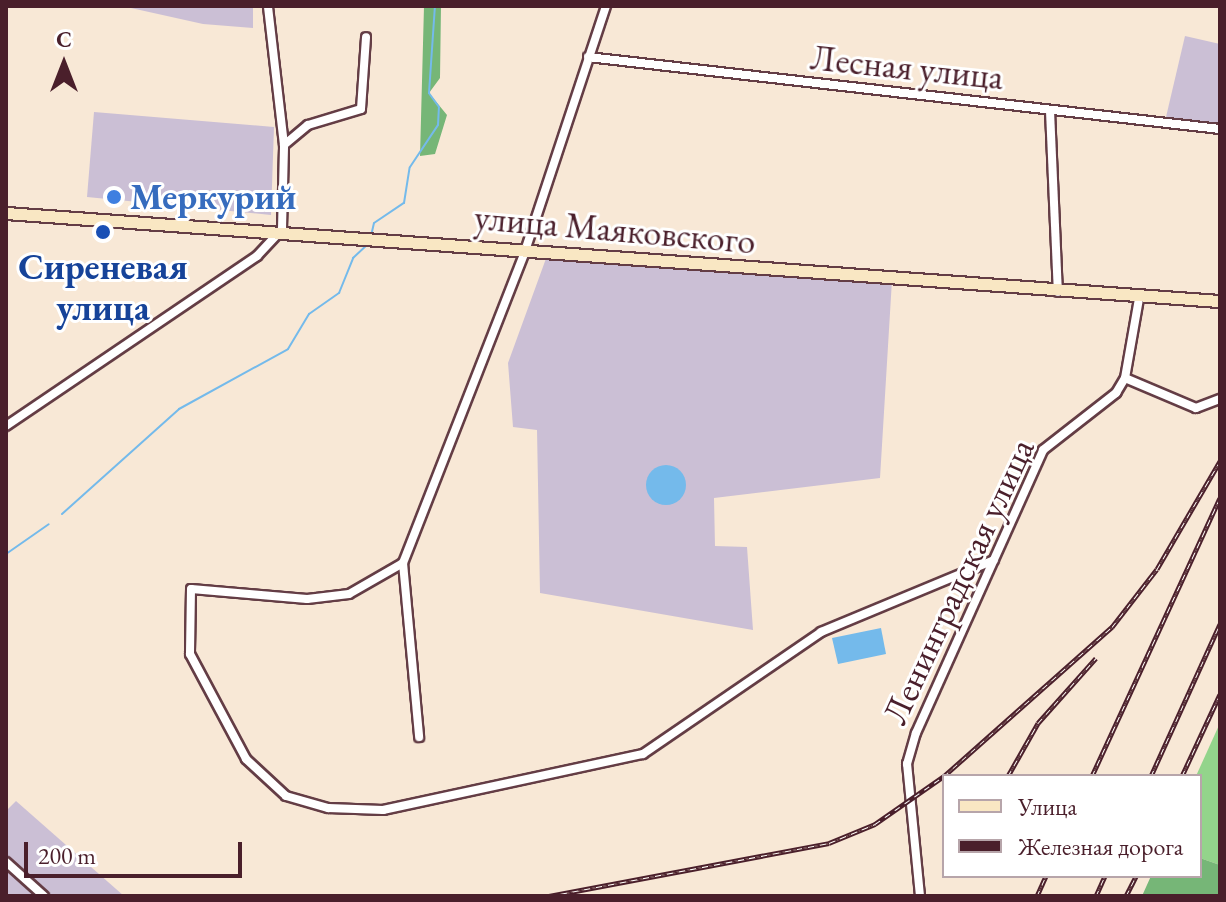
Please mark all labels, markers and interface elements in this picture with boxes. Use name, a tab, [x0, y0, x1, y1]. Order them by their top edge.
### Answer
north arrow	[24, 24, 104, 104]
text: С	[56, 25, 72, 54]
street label: Лесная улица	[808, 35, 1006, 99]
place label: Меркурий	[130, 175, 296, 219]
marker: Меркурий	[105, 188, 123, 206]
street label: улица Маяковского	[473, 195, 757, 263]
marker: Сиреневая улица	[94, 223, 112, 241]
place label: Сиреневая улица	[18, 244, 188, 329]
street label: Ленинградская улица	[873, 431, 1043, 731]
legend	[942, 774, 1202, 878]
text: Улица	[1018, 791, 1077, 822]
scale bar	[28, 826, 246, 876]
text: Железная дорога	[1018, 831, 1183, 862]
text: 200 m	[38, 840, 96, 871]

